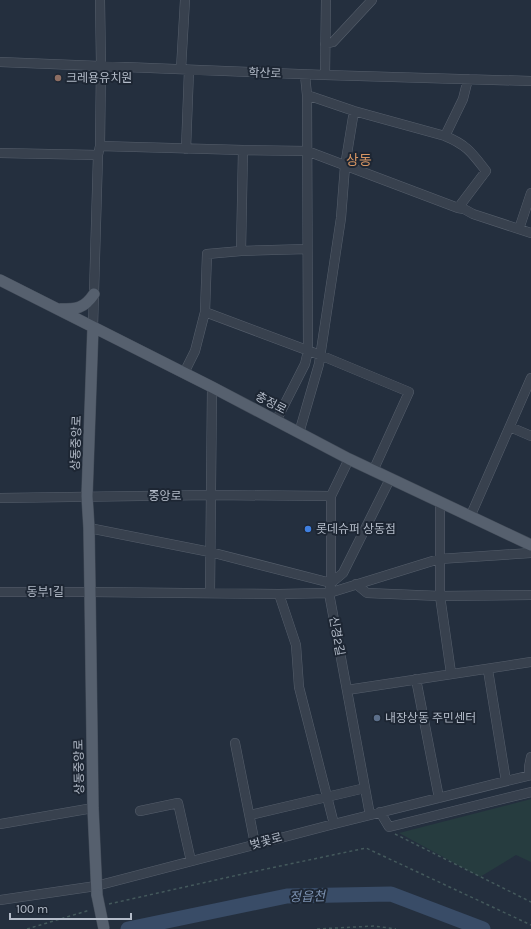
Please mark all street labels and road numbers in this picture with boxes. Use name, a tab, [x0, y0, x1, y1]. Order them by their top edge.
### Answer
street label: 학산로	[248, 65, 282, 81]
street label: 충정로	[253, 389, 289, 417]
street label: 상동중앙로	[68, 415, 84, 471]
street label: 중앙로	[148, 489, 182, 503]
street label: 동부1길	[26, 585, 64, 599]
street label: 신경2길	[327, 615, 347, 657]
street label: 상동중앙로	[72, 739, 86, 795]
street label: 벚꽃로	[248, 830, 284, 852]

